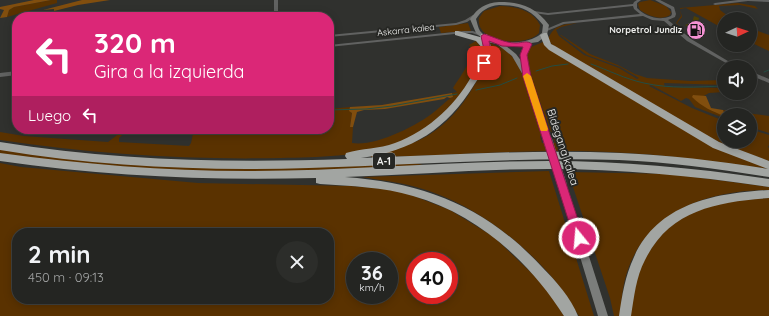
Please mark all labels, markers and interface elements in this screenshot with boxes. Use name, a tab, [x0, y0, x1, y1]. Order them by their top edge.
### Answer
north arrow	[717, 12, 757, 52]
map controls	[717, 12, 757, 148]
fuel station icon: Norpetrol Jundiz	[685, 19, 707, 41]
street label: Askarra kalea	[377, 21, 435, 38]
place label: Norpetrol Jundiz	[609, 24, 683, 35]
text: 320 m	[94, 25, 176, 60]
icon: left	[28, 28, 80, 80]
pin	[467, 46, 501, 80]
icon: arrive	[473, 52, 495, 74]
text: Gira a la izquierda	[94, 60, 245, 83]
button: sound	[717, 60, 757, 100]
icon: left	[79, 104, 101, 126]
text: Luego	[28, 106, 71, 125]
street label: Bidegana kalea	[544, 107, 582, 187]
button: layers	[717, 108, 757, 148]
road number: A-1	[373, 153, 395, 169]
position arrow	[558, 217, 600, 259]
text: 2 min	[28, 239, 90, 269]
button: close	[276, 241, 318, 283]
speed limit sign: 40	[406, 252, 458, 304]
text: 36	[361, 260, 383, 285]
text: 450 m · 09:13	[28, 269, 104, 285]
text: km/h	[359, 281, 385, 294]

